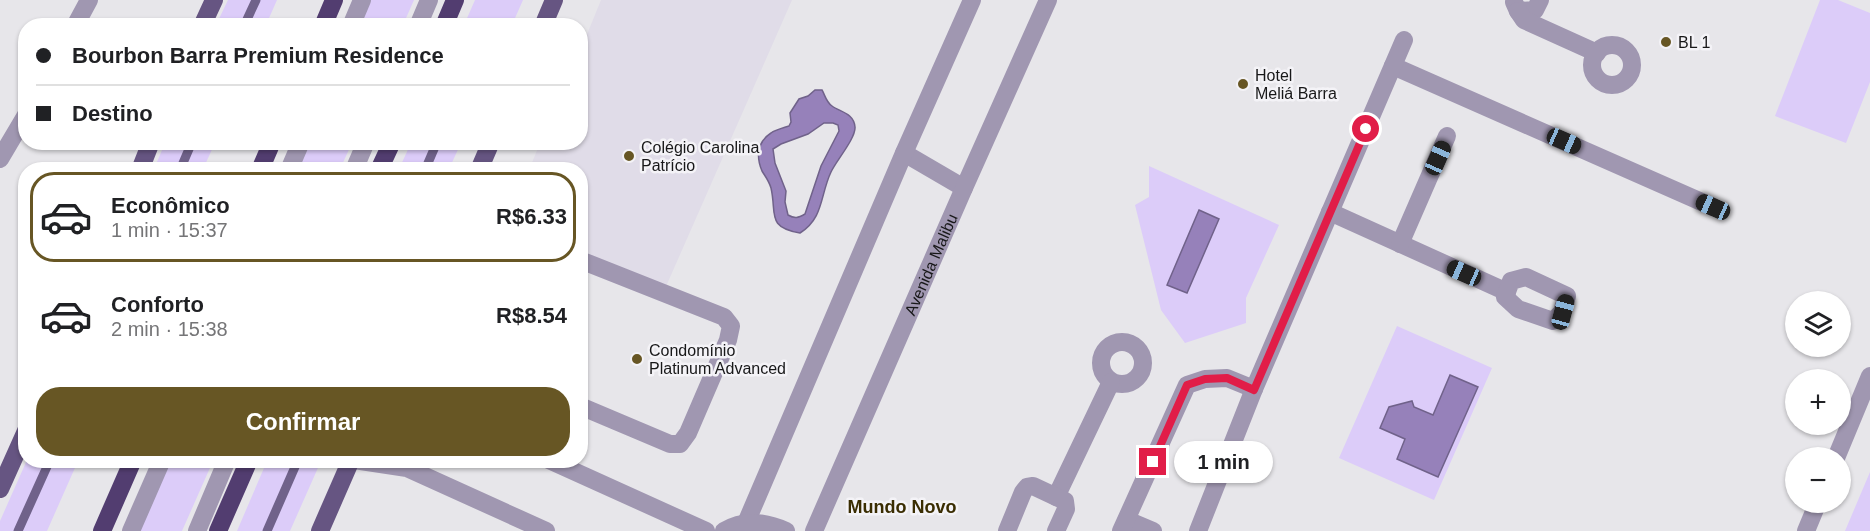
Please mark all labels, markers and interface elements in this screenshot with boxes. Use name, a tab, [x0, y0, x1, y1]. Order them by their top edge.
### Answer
place label: BL 1	[1678, 34, 1710, 51]
marker: BL 1	[1659, 35, 1673, 49]
text: Bourbon Barra Premium Residence	[72, 43, 444, 68]
place label: Hotel Meliá Barra	[1255, 67, 1337, 102]
marker: Hotel Meliá Barra	[1236, 77, 1250, 91]
text: Destino	[72, 101, 153, 126]
route start	[1352, 115, 1379, 142]
car	[1544, 125, 1584, 157]
car	[1422, 138, 1454, 178]
place label: Colégio Carolina Patrício	[641, 139, 759, 174]
marker: Colégio Carolina Patrício	[622, 149, 636, 163]
icon: car	[39, 190, 93, 244]
car	[1693, 191, 1733, 223]
text: Econômico	[111, 193, 230, 218]
text: R$6.33	[496, 204, 567, 229]
street label: Avenida Malibu	[901, 211, 960, 318]
text: 1 min · 15:37	[111, 219, 228, 241]
car	[1444, 257, 1484, 289]
icon: car	[39, 289, 93, 343]
map controls	[1785, 291, 1851, 513]
button: layers	[1785, 291, 1851, 357]
text: Conforto	[111, 292, 204, 317]
car	[1550, 292, 1576, 332]
text: R$8.54	[496, 303, 567, 328]
text: 2 min · 15:38	[111, 318, 228, 340]
place label: Condomínio Platinum Advanced	[649, 342, 786, 377]
marker: Condomínio Platinum Advanced	[630, 352, 644, 366]
button: +	[1785, 369, 1851, 435]
button: Confirmar	[36, 387, 570, 456]
callout: 1 min	[1174, 441, 1273, 483]
button: −	[1785, 447, 1851, 513]
route end	[1139, 448, 1166, 475]
text: 1 min	[1197, 451, 1250, 473]
district label: Mundo Novo	[848, 497, 956, 517]

